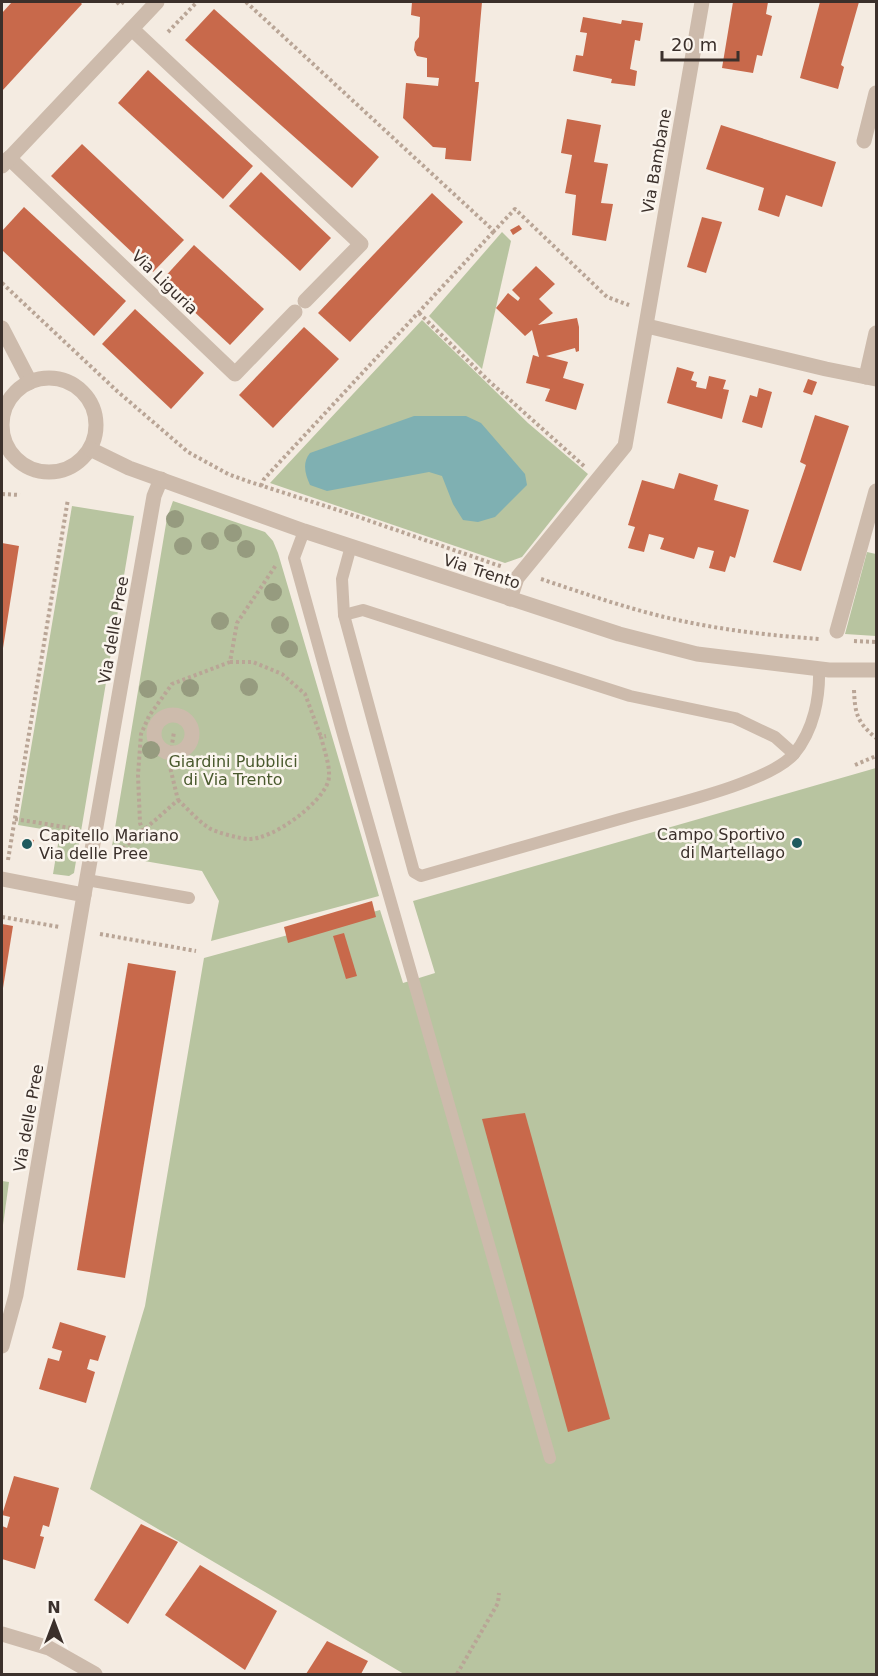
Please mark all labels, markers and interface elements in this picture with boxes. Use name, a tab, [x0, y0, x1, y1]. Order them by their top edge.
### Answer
scale bar	[662, 24, 738, 62]
text: 20 m	[671, 34, 717, 55]
street label: Via Bambane	[638, 107, 675, 215]
street label: Via Liguria	[128, 246, 202, 319]
street label: Via Trento	[441, 550, 523, 593]
street label: Via delle Pree	[95, 575, 132, 685]
park label: Giardini Pubblici di Via Trento	[168, 752, 298, 789]
place label: Campo Sportivo di Martellago	[657, 825, 785, 862]
place label: Capitello Mariano Via delle Pree	[39, 826, 179, 863]
marker: Campo Sportivo di Martellago	[790, 836, 804, 850]
marker: Capitello Mariano Via delle Pree	[20, 837, 34, 851]
street label: Via delle Pree	[10, 1063, 47, 1173]
north arrow	[24, 1592, 84, 1652]
text: N	[47, 1598, 61, 1617]

